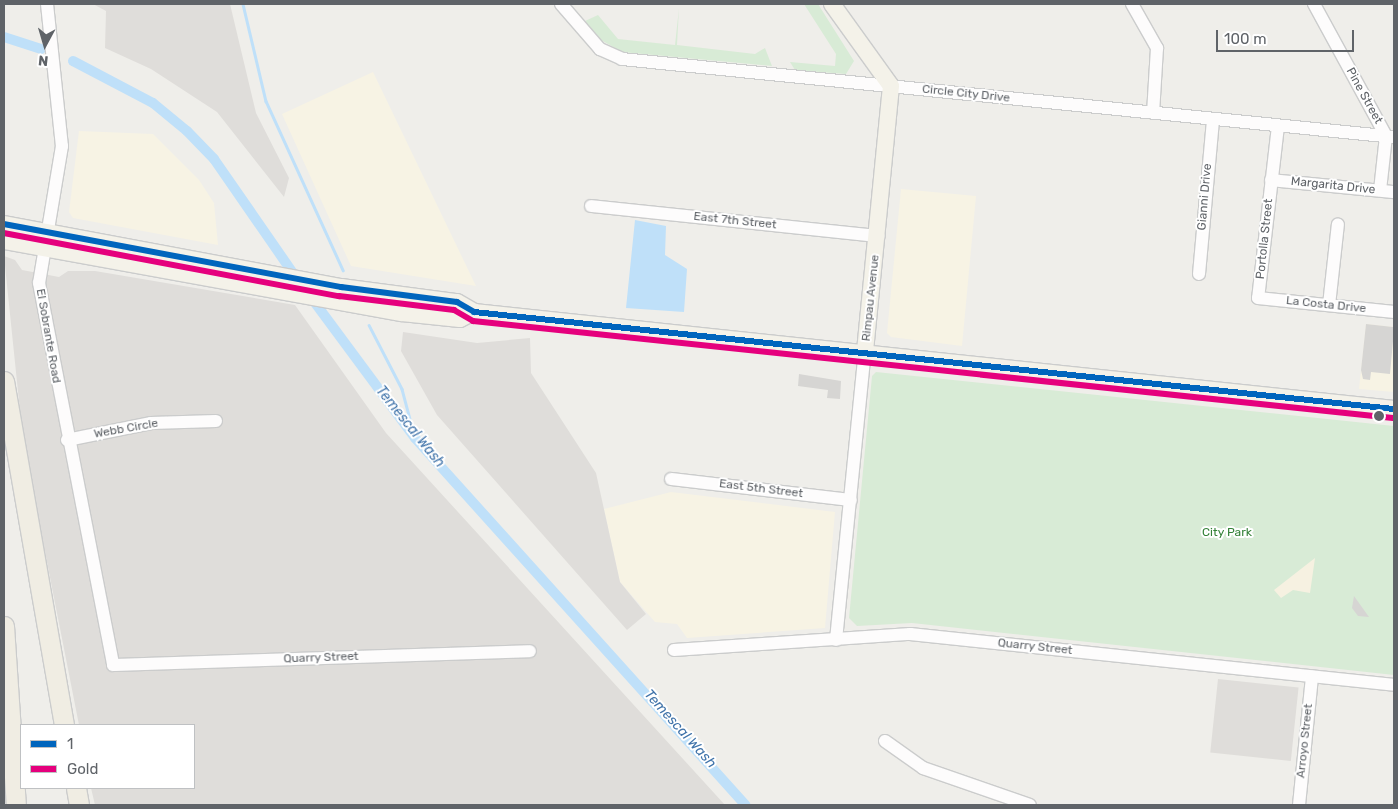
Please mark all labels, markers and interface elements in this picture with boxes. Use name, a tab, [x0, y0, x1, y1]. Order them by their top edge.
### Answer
north arrow	[20, 20, 70, 70]
scale bar	[1218, 20, 1356, 52]
text: 100 m	[1224, 30, 1266, 48]
text: N	[37, 51, 49, 69]
street label: Pine Street	[1343, 65, 1385, 127]
street label: Circle City Drive	[921, 82, 1011, 106]
street label: Gianni Drive	[1195, 163, 1215, 231]
street label: Margarita Drive	[1290, 174, 1376, 198]
street label: Portolla Street	[1254, 198, 1276, 280]
street label: East 7th Street	[693, 209, 777, 233]
street label: Rimpau Avenue	[859, 254, 883, 342]
street label: El Sobrante Road	[33, 288, 63, 384]
street label: La Costa Drive	[1285, 294, 1367, 316]
water label: Temescal Wash	[372, 383, 448, 471]
unlabelled marker	[1374, 411, 1384, 421]
street label: Webb Circle	[93, 416, 159, 442]
street label: East 5th Street	[718, 477, 804, 501]
park label: City Park	[1202, 526, 1252, 540]
street label: Quarry Street	[997, 636, 1073, 658]
street label: Quarry Street	[283, 649, 359, 667]
water label: Temescal Wash	[640, 686, 720, 772]
street label: Arroyo Street	[1294, 703, 1316, 779]
legend	[20, 724, 195, 789]
text: 1	[67, 735, 73, 753]
text: Gold	[67, 760, 98, 778]

